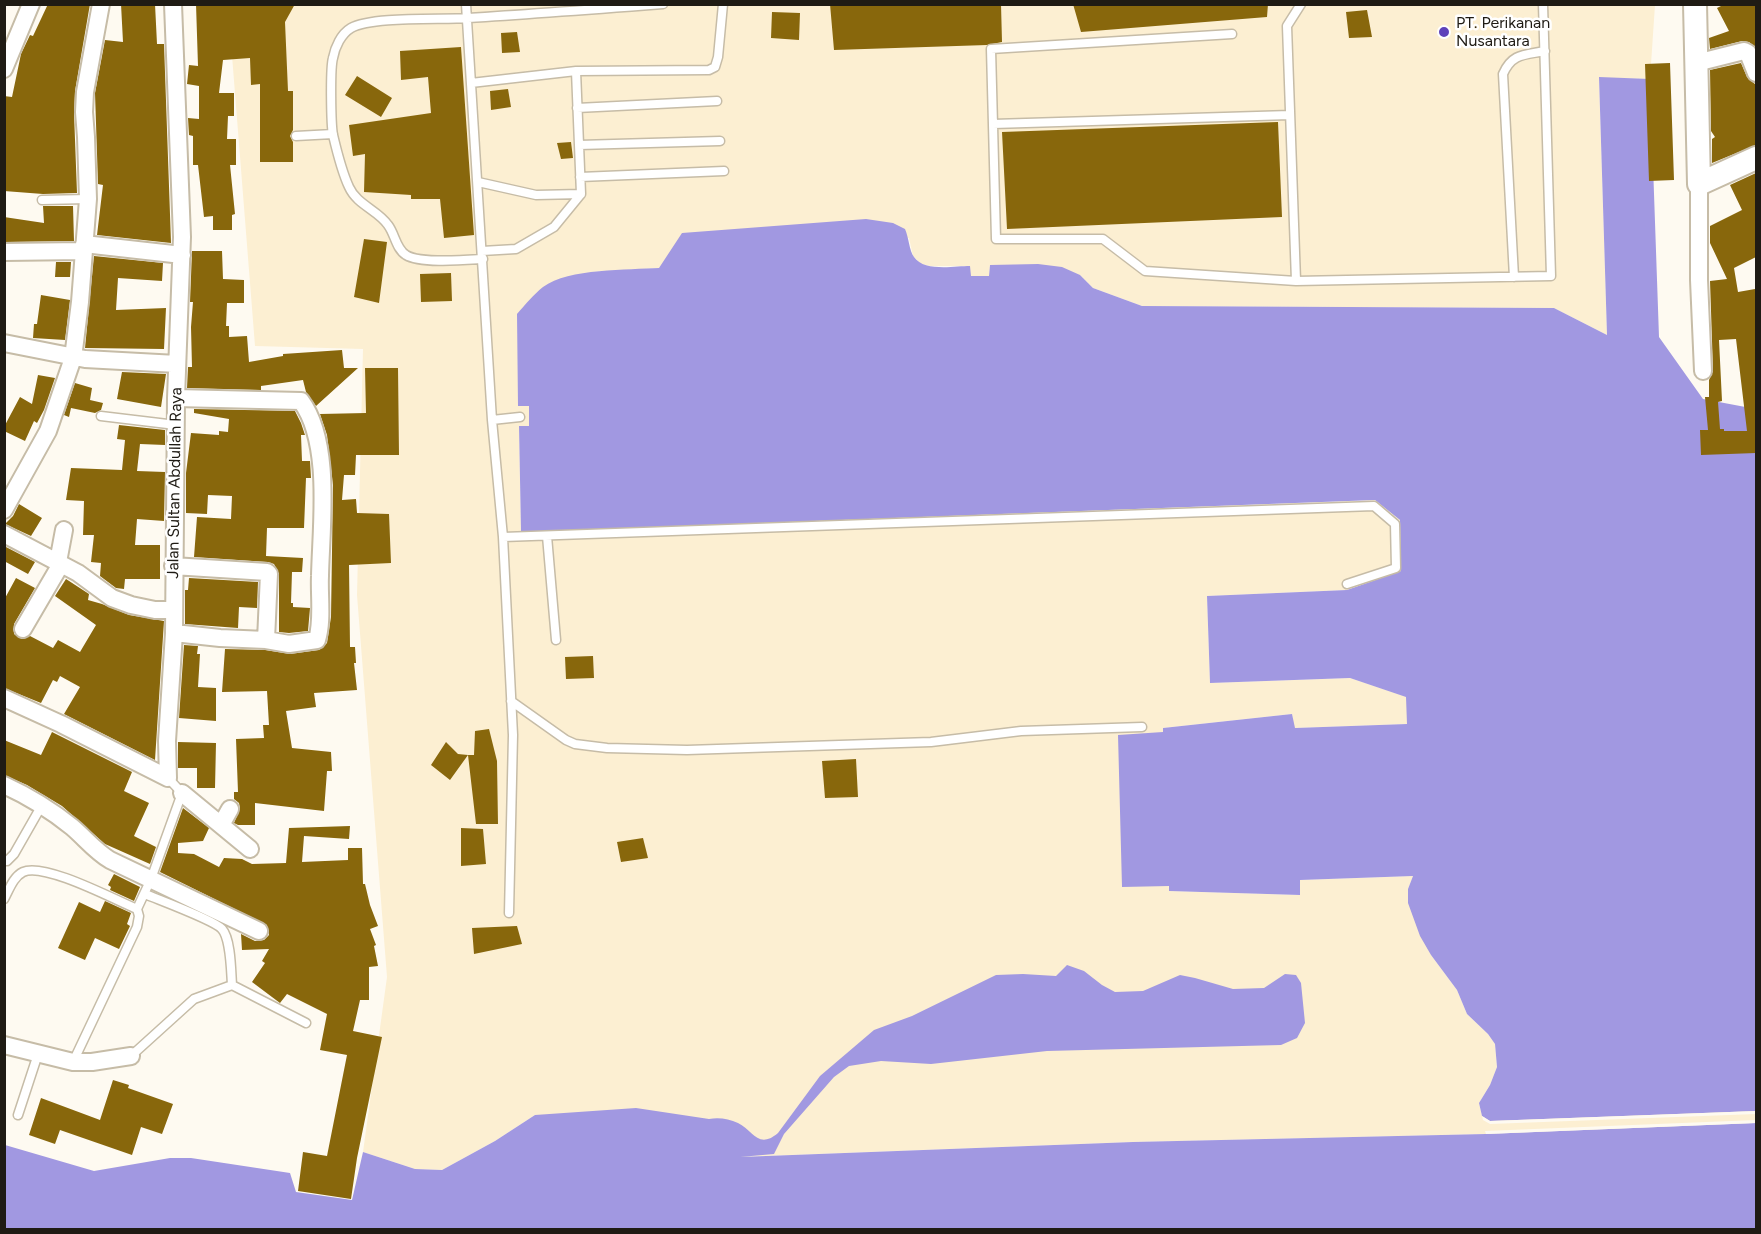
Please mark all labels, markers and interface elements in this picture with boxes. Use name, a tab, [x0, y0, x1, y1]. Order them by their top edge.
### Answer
place label: PT. Perikanan Nusantara	[1456, 13, 1550, 51]
marker: PT. Perikanan Nusantara	[1437, 25, 1451, 39]
street label: Jalan Sultan Abdullah Raya	[164, 387, 186, 579]

